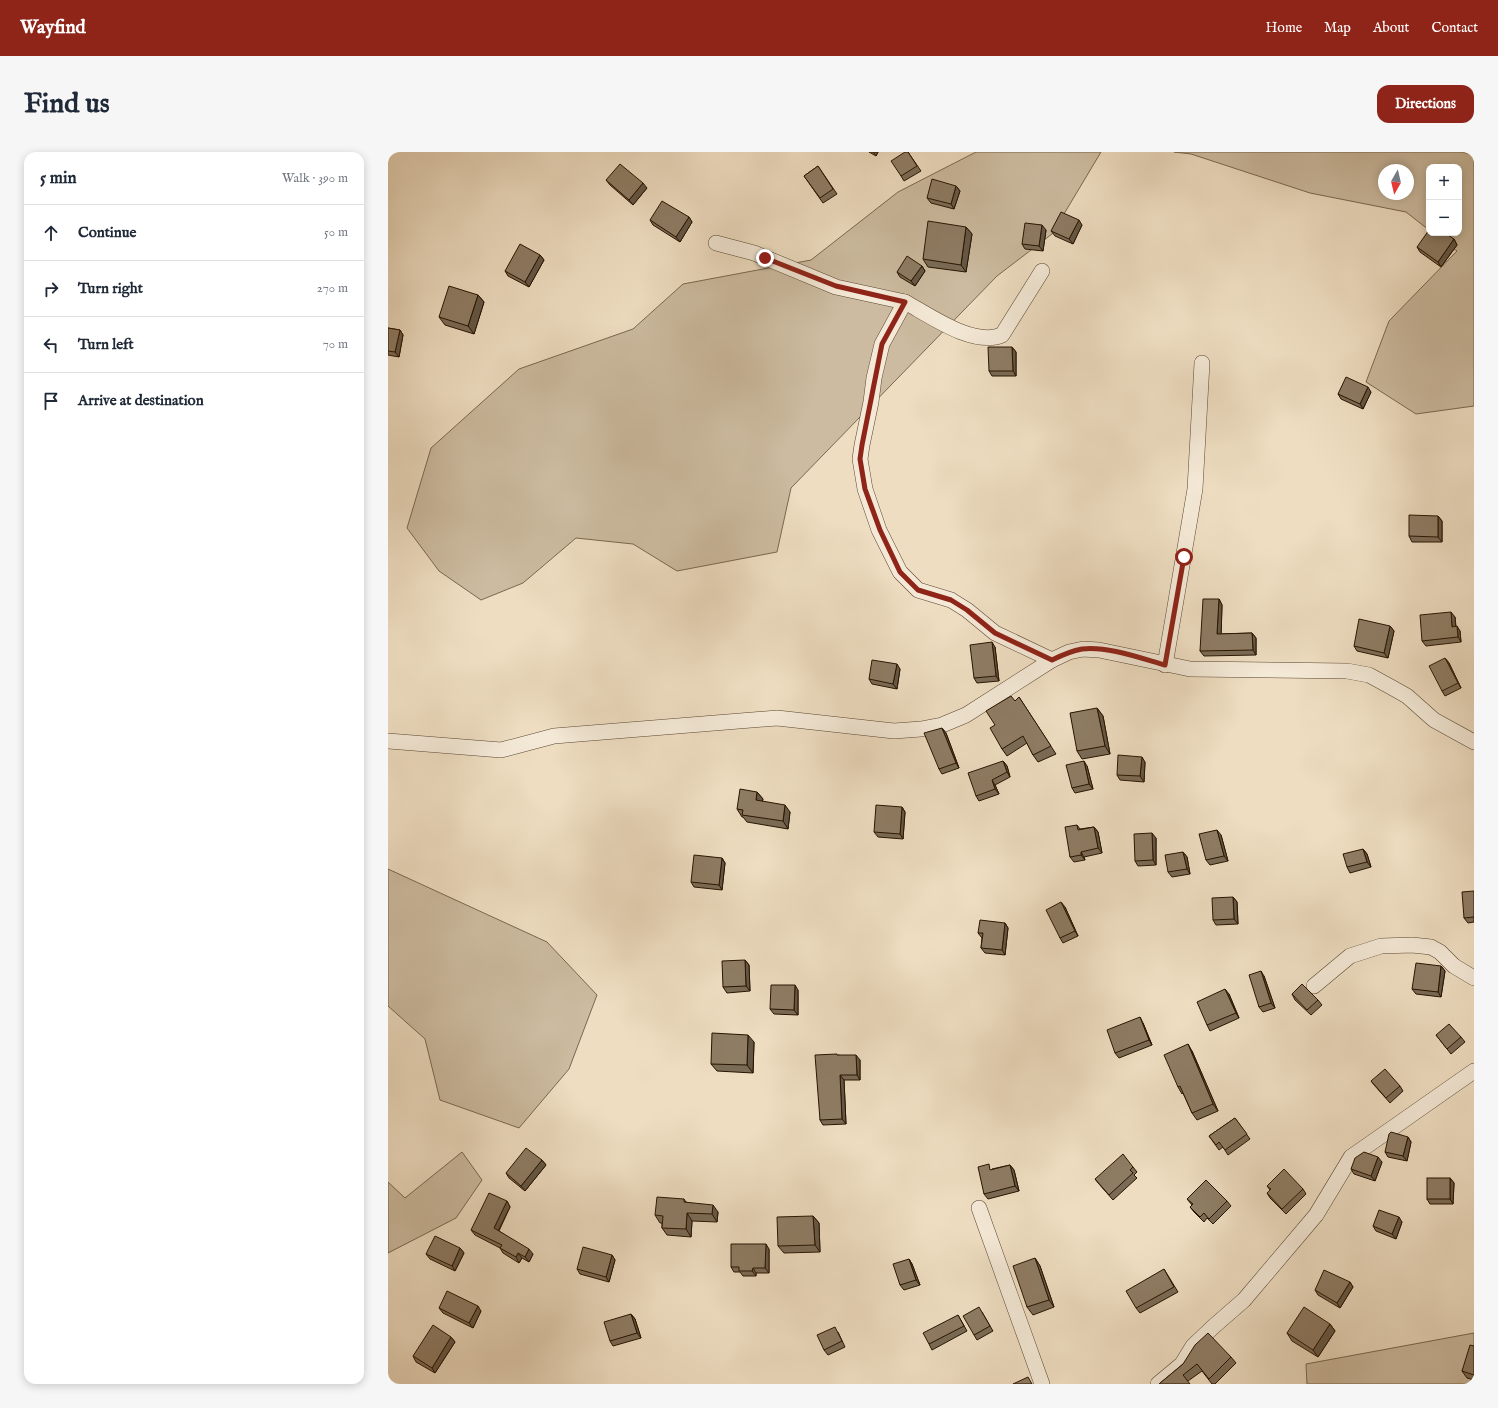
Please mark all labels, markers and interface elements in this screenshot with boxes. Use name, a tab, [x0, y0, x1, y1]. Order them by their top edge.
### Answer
text: Wayfind	[20, 16, 86, 40]
text: Home	[1266, 19, 1302, 37]
text: Map	[1324, 19, 1351, 37]
text: About	[1373, 19, 1409, 37]
text: Contact	[1431, 19, 1478, 37]
button: Directions	[1377, 85, 1474, 123]
text: Find us	[24, 87, 110, 122]
north arrow	[1378, 164, 1414, 200]
map controls	[1426, 164, 1462, 236]
button: +	[1426, 164, 1462, 200]
text: 5 min	[40, 168, 77, 189]
text: Walk · 390 m	[282, 170, 348, 187]
button: −	[1426, 200, 1462, 236]
icon: ahead	[40, 222, 62, 244]
text: Continue	[78, 223, 136, 242]
text: 50 m	[324, 224, 348, 241]
route end	[756, 249, 774, 267]
icon: right	[40, 278, 62, 300]
text: Turn right	[78, 279, 143, 298]
text: 270 m	[317, 280, 348, 297]
icon: left	[40, 334, 62, 356]
text: Turn left	[78, 335, 134, 354]
text: 70 m	[323, 336, 348, 353]
icon: arrive	[40, 390, 62, 412]
text: Arrive at destination	[78, 391, 204, 410]
route start	[1175, 548, 1193, 566]

